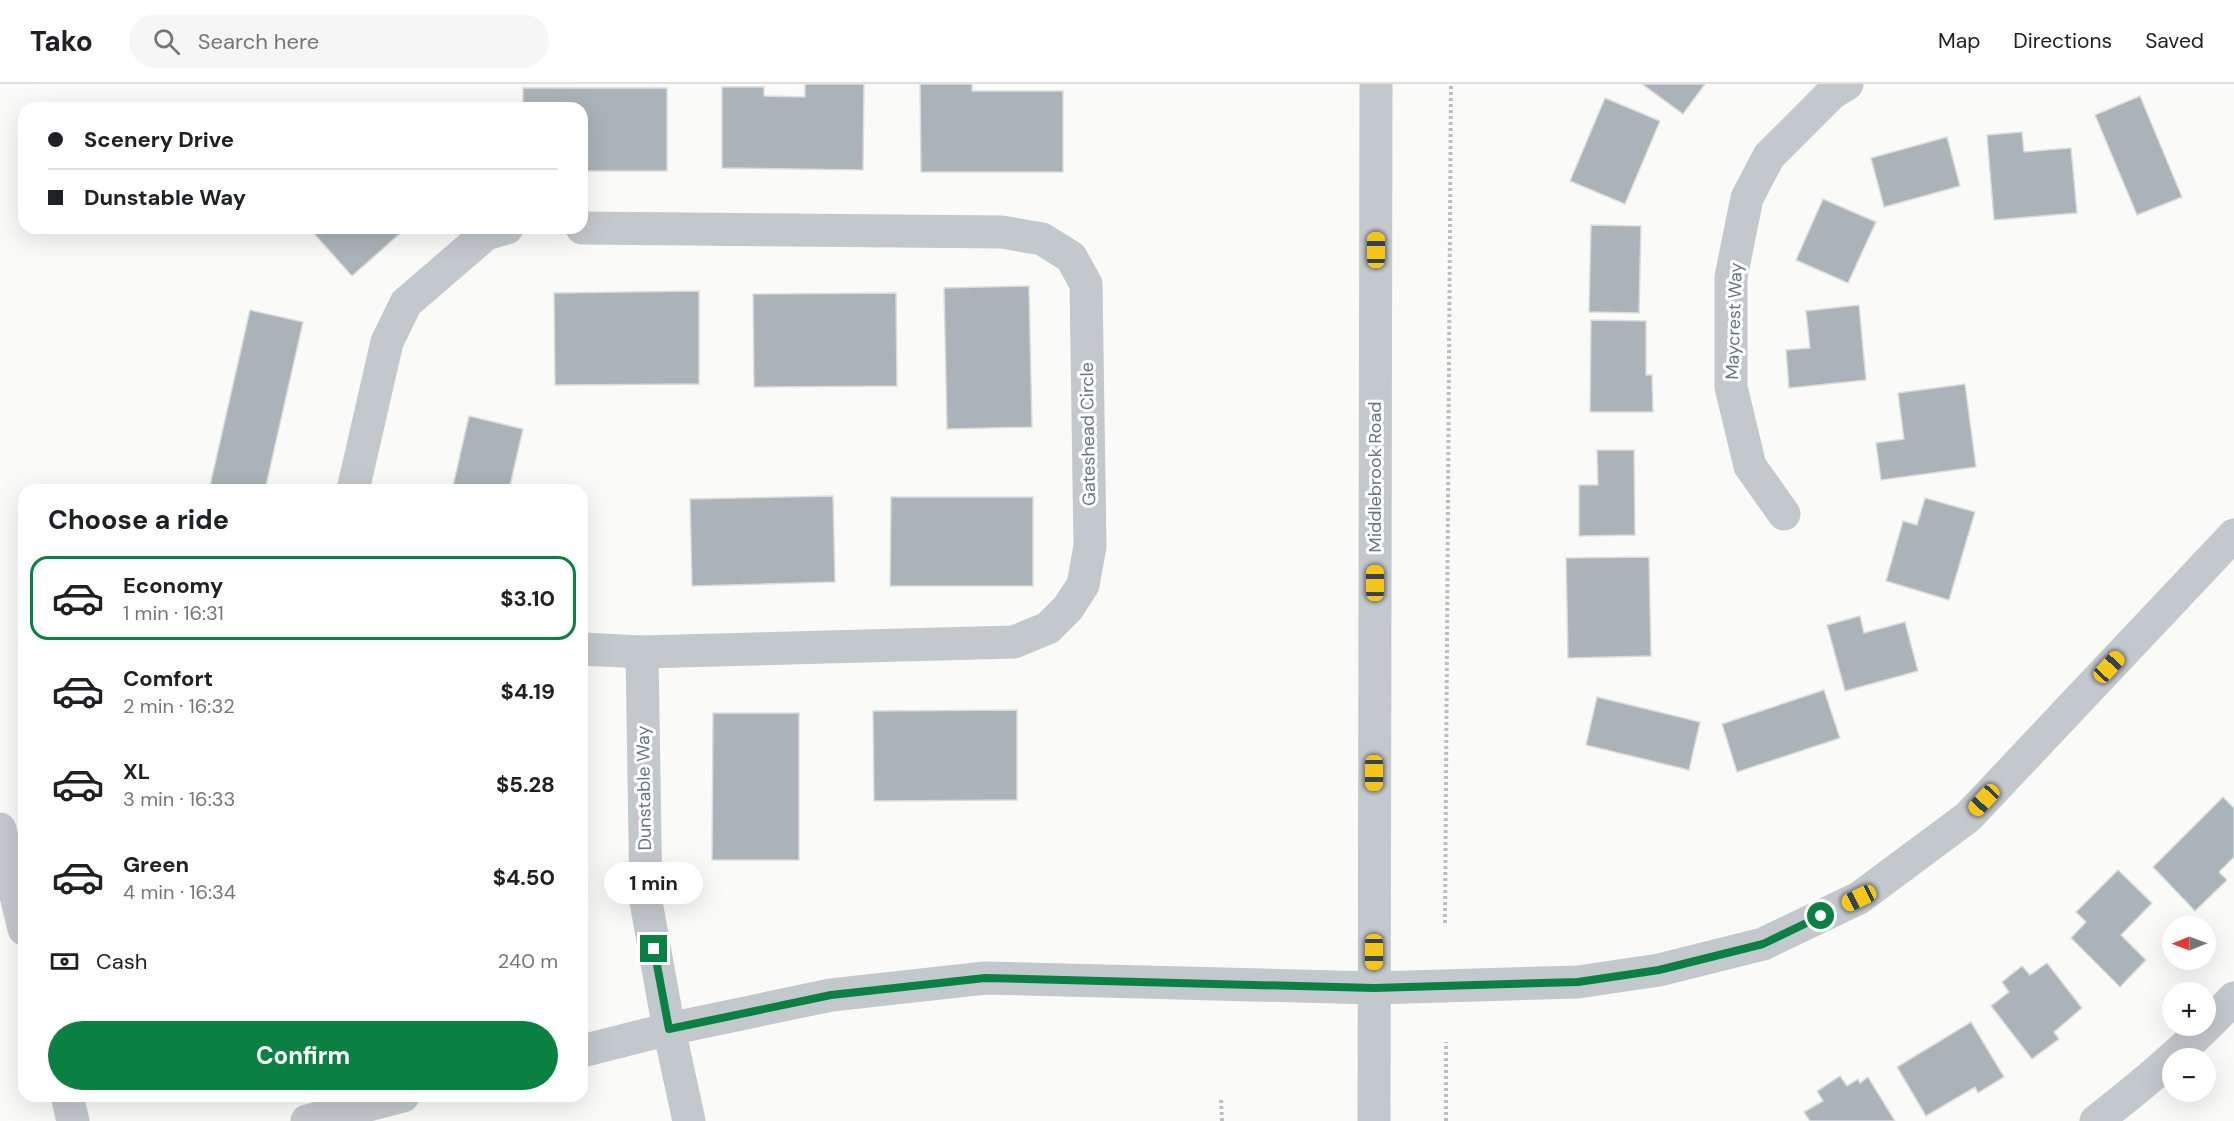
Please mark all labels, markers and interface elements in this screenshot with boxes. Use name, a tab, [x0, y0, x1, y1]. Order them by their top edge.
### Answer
search box	[129, 14, 549, 68]
text: Tako	[30, 23, 93, 60]
icon: search	[150, 25, 183, 58]
text: Search here	[198, 27, 319, 56]
text: Map	[1938, 27, 1980, 55]
text: Directions	[2013, 27, 2112, 55]
text: Saved	[2145, 27, 2204, 55]
text: Scenery Drive	[84, 125, 234, 154]
text: Dunstable Way	[84, 183, 246, 212]
car	[1367, 232, 1385, 268]
street label: Maycrest Way	[1720, 262, 1748, 380]
street label: Gateshead Circle	[1075, 362, 1101, 506]
street label: Middlebrook Road	[1363, 402, 1387, 552]
text: Choose a ride	[48, 502, 229, 537]
car	[1366, 565, 1384, 601]
icon: car	[51, 571, 105, 625]
text: Economy	[123, 571, 223, 600]
text: $3.10	[500, 584, 555, 613]
text: 1 min · 16:31	[123, 600, 224, 626]
car	[2090, 648, 2128, 686]
icon: car	[51, 664, 105, 718]
text: Comfort	[123, 664, 213, 693]
text: $4.19	[501, 677, 555, 706]
text: 2 min · 16:32	[123, 693, 235, 719]
street label: Dunstable Way	[631, 725, 657, 851]
car	[1365, 755, 1383, 791]
icon: car	[51, 757, 105, 811]
text: XL	[123, 757, 150, 786]
text: $5.28	[496, 770, 555, 799]
car	[1965, 781, 2003, 819]
text: 3 min · 16:33	[123, 786, 235, 812]
icon: car	[51, 850, 105, 904]
text: Green	[123, 850, 189, 879]
callout: 1 min	[604, 862, 704, 904]
text: $4.50	[493, 863, 555, 892]
text: 1 min	[629, 870, 678, 896]
text: 4 min · 16:34	[123, 879, 236, 905]
car	[1839, 882, 1879, 914]
route start	[1807, 902, 1834, 929]
north arrow	[2162, 916, 2216, 970]
map controls	[2162, 916, 2216, 1102]
car	[1365, 934, 1383, 970]
route end	[640, 935, 667, 962]
icon: cash	[48, 945, 81, 978]
text: Cash	[96, 947, 147, 976]
text: 240 m	[498, 948, 558, 974]
button: +	[2162, 982, 2216, 1036]
button: Confirm	[48, 1021, 558, 1090]
button: −	[2162, 1048, 2216, 1102]

